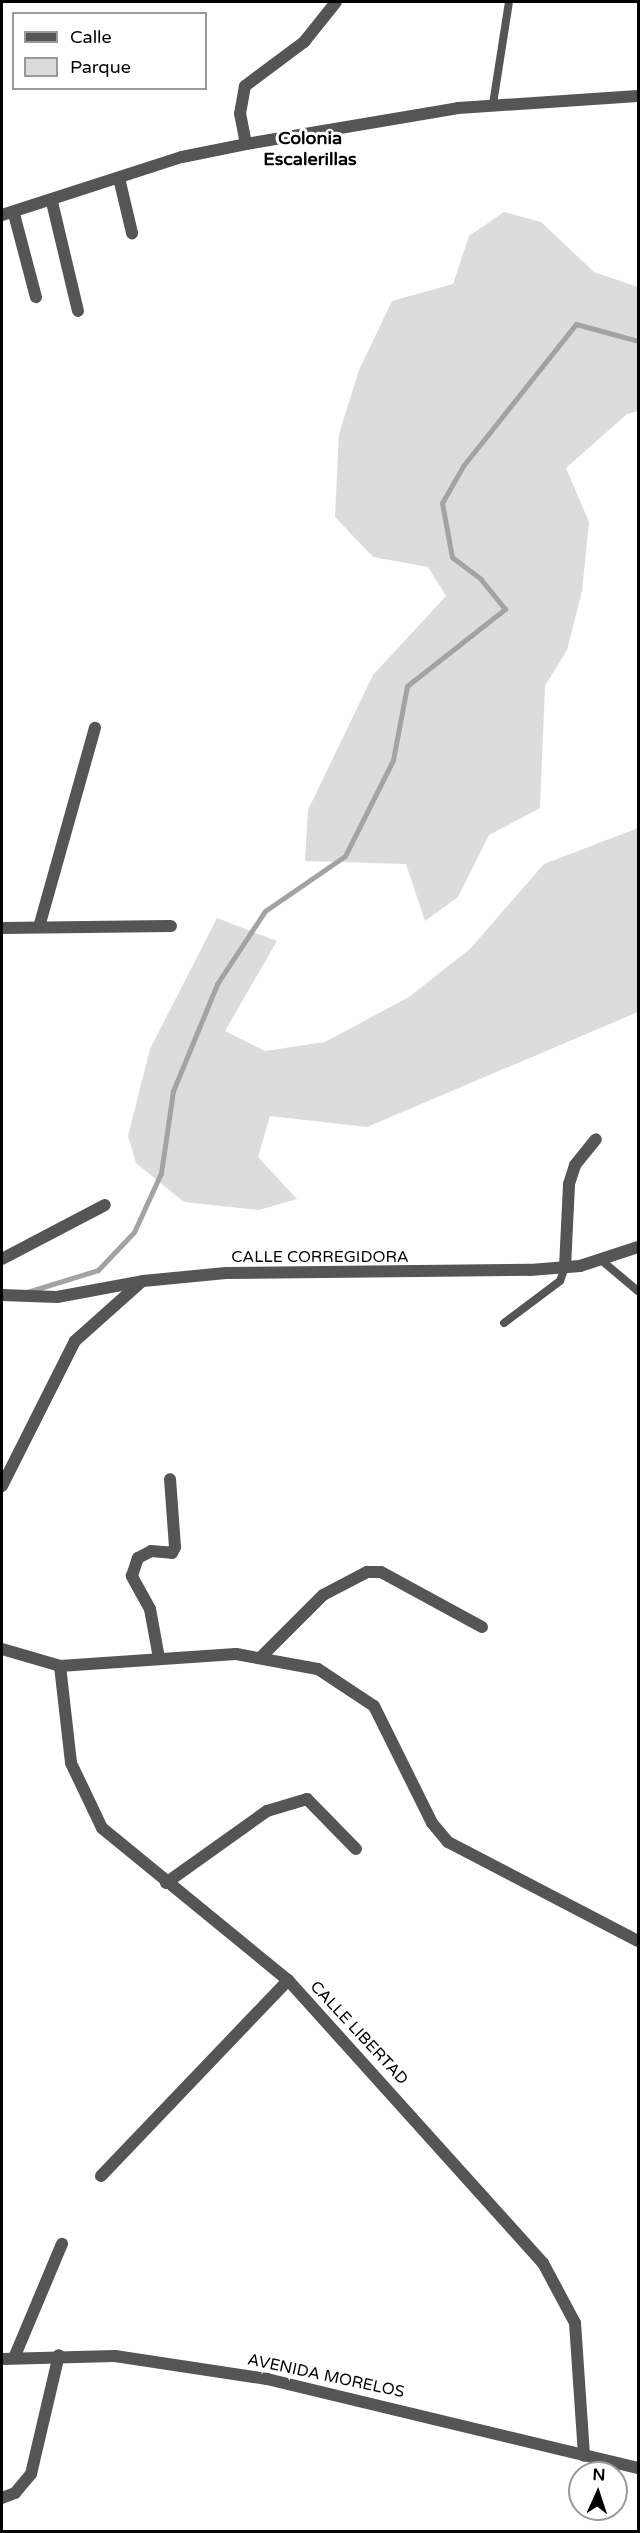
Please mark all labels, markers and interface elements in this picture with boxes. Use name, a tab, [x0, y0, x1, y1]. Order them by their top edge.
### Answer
legend	[12, 12, 207, 90]
text: Calle	[70, 26, 112, 48]
text: Parque	[70, 56, 131, 78]
district label: Colonia Escalerillas	[263, 128, 357, 170]
street label: CALLE CORREGIDORA	[231, 1247, 409, 1267]
street label: CALLE LIBERTAD	[306, 1977, 412, 2089]
street label: AVENIDA MORELOS	[246, 2350, 406, 2402]
north arrow	[568, 2461, 628, 2521]
text: N	[592, 2465, 606, 2485]

